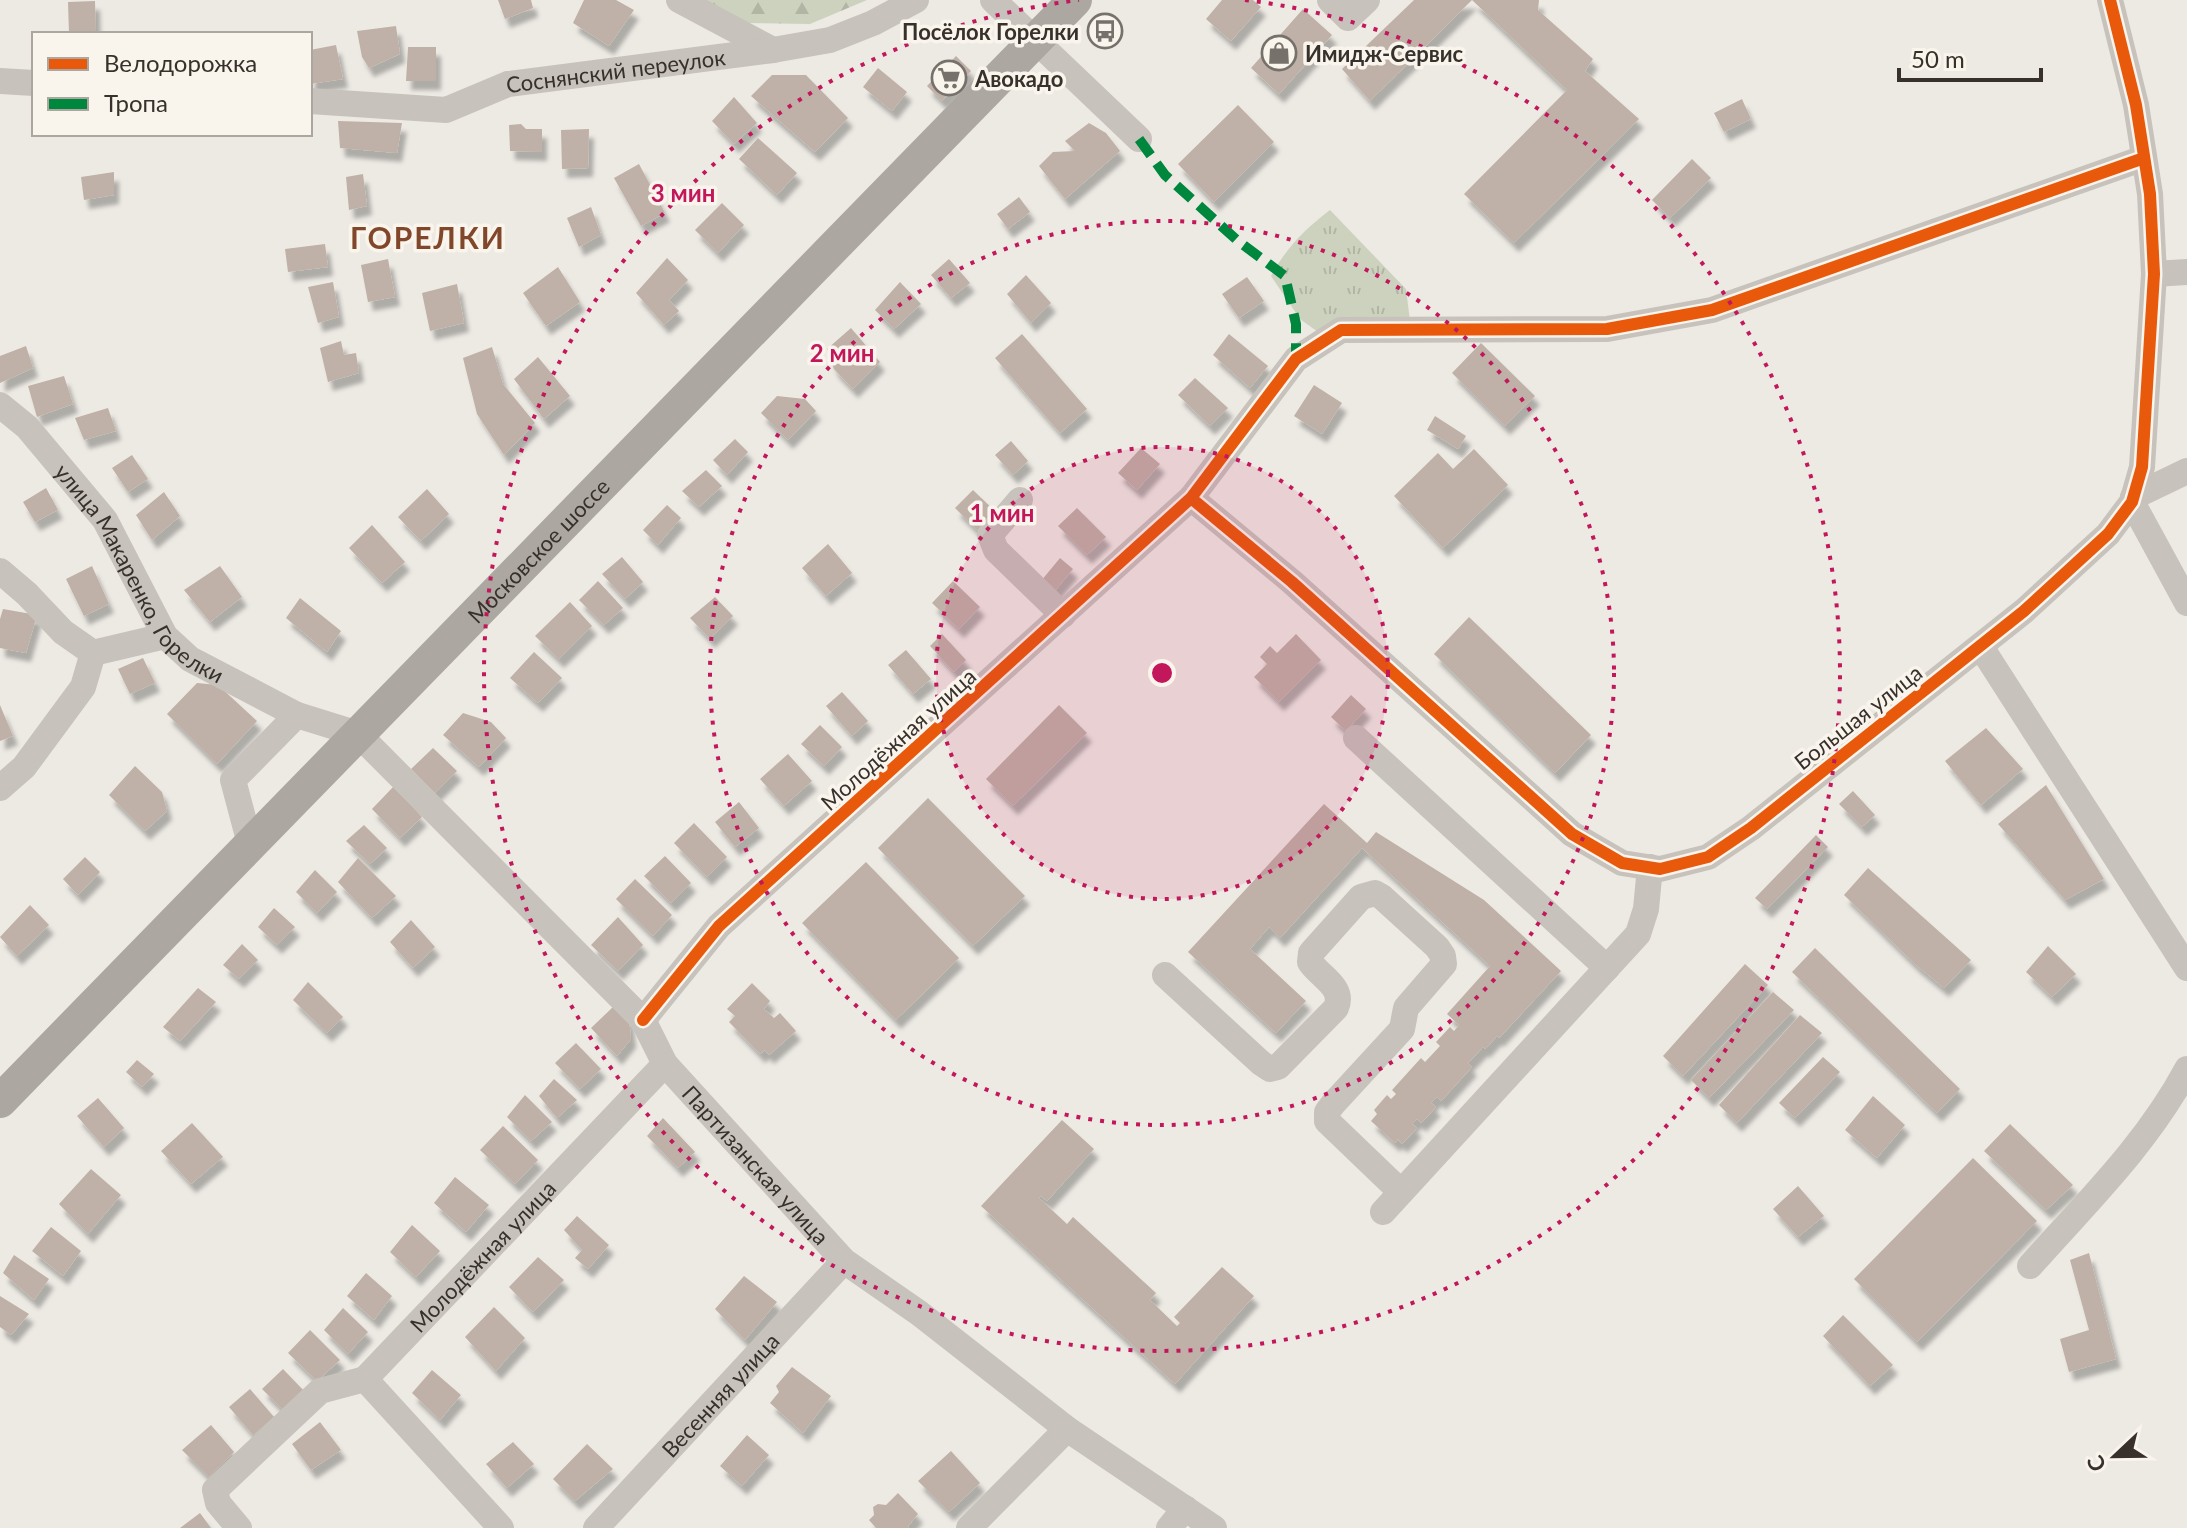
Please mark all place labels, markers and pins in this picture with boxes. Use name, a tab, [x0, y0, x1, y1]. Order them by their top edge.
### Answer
bus stop icon: Посёлок Горелки	[1086, 12, 1124, 50]
place label: Посёлок Горелки	[902, 18, 1079, 45]
shop icon: Имидж-Сервис	[1260, 34, 1298, 72]
place label: Имидж-Сервис	[1305, 40, 1464, 67]
supermarket icon: Авокадо	[930, 59, 968, 97]
place label: Авокадо	[974, 65, 1063, 92]
centre of rings	[1148, 659, 1176, 687]

